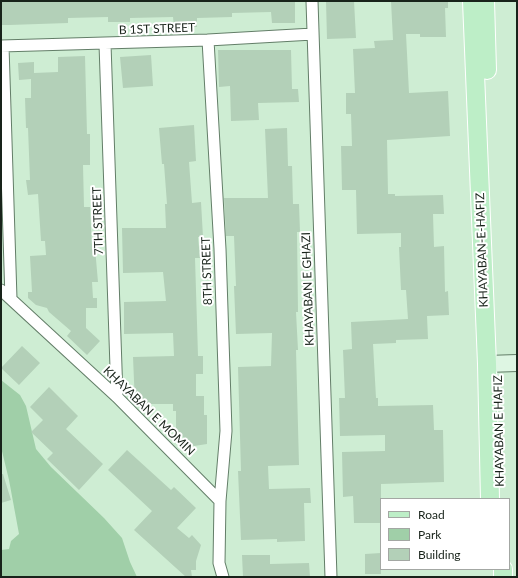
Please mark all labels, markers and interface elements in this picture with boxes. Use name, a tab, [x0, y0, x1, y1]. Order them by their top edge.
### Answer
street label: B 1ST STREET	[119, 20, 195, 38]
street label: 7TH STREET	[90, 187, 106, 255]
street label: KHAYABAN-E-HAFIZ	[473, 192, 491, 308]
street label: KHAYABAN E GHAZI	[299, 232, 317, 346]
street label: 8TH STREET	[199, 237, 215, 305]
street label: KHAYABAN E MOMIN	[100, 364, 198, 458]
street label: KHAYABAN E HAFIZ	[491, 375, 507, 487]
legend	[380, 498, 510, 570]
text: Road	[418, 507, 445, 522]
text: Park	[418, 527, 441, 542]
text: Building	[418, 547, 461, 562]

